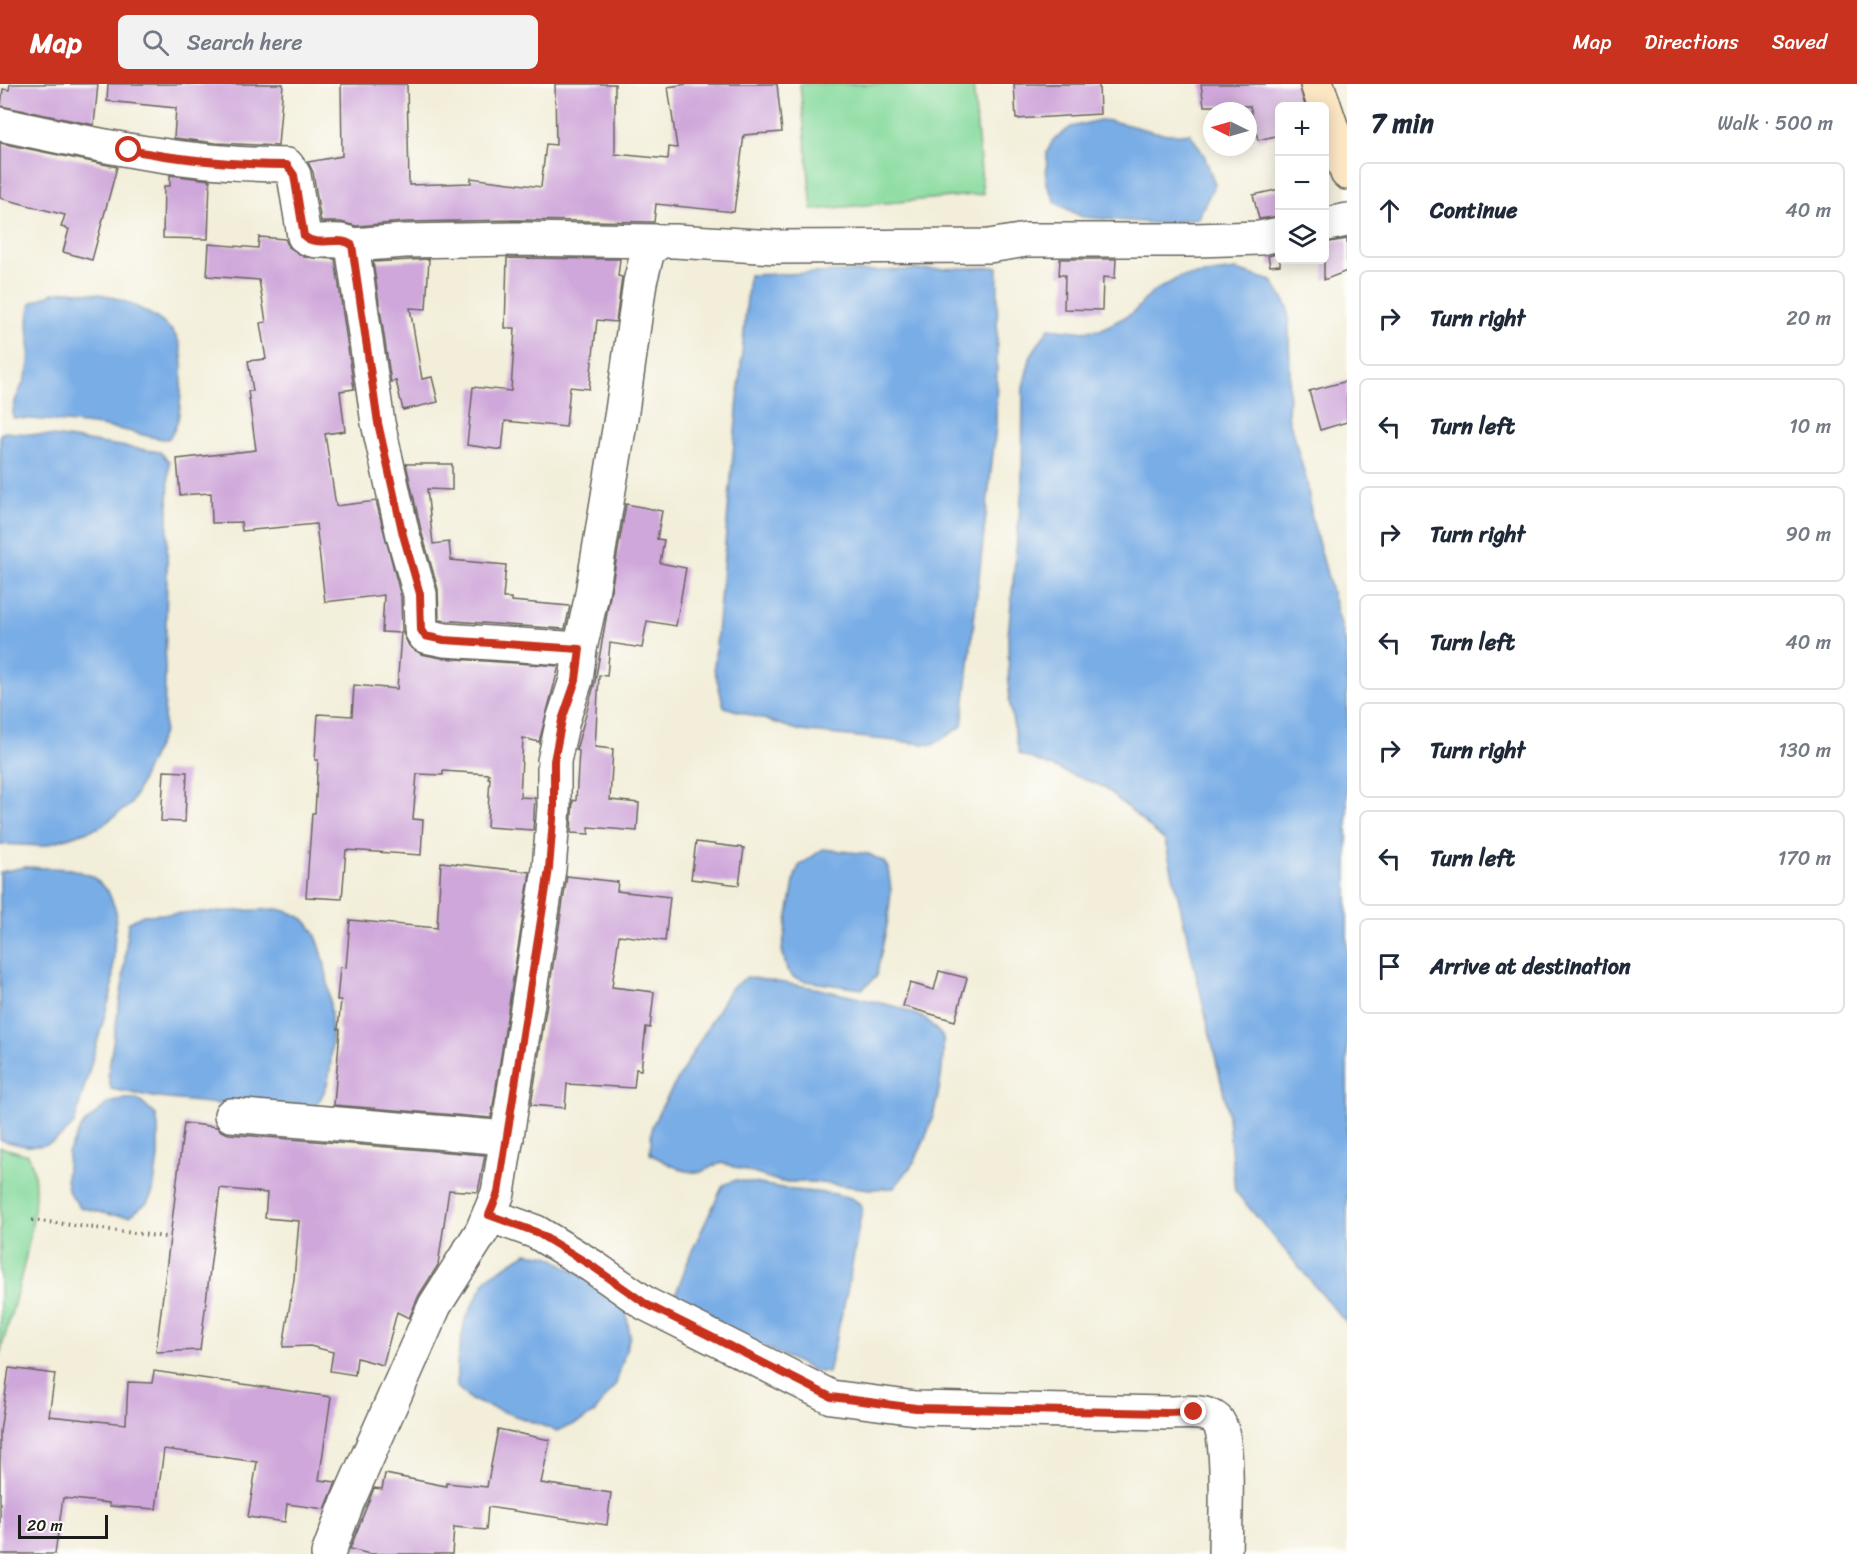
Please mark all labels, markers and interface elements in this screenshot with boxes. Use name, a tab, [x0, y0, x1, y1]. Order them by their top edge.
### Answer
search box	[118, 15, 538, 69]
text: Map	[30, 18, 82, 67]
text: Search here	[187, 23, 303, 62]
text: Map	[1573, 23, 1611, 61]
text: Directions	[1644, 23, 1739, 61]
text: Saved	[1772, 23, 1827, 61]
icon: search	[139, 26, 172, 59]
text: 7 min	[1371, 100, 1434, 146]
north arrow	[1203, 102, 1257, 156]
map controls	[1275, 102, 1329, 264]
button: +	[1275, 102, 1329, 156]
text: Walk · 500 m	[1717, 106, 1833, 141]
route start	[115, 136, 141, 162]
button: −	[1275, 156, 1329, 210]
text: Continue	[1430, 191, 1518, 230]
text: 40 m	[1785, 193, 1831, 228]
icon: ahead	[1373, 194, 1406, 227]
button: layers	[1275, 210, 1329, 264]
text: Turn right	[1430, 299, 1525, 338]
text: 20 m	[1786, 301, 1831, 336]
icon: right	[1373, 302, 1406, 335]
text: Turn left	[1430, 407, 1515, 446]
text: 10 m	[1789, 409, 1831, 444]
icon: left	[1373, 410, 1406, 443]
text: Turn right	[1430, 515, 1525, 554]
text: 90 m	[1786, 517, 1831, 552]
icon: right	[1373, 518, 1406, 551]
text: Turn left	[1430, 623, 1515, 662]
text: 40 m	[1785, 625, 1831, 660]
icon: left	[1373, 626, 1406, 659]
text: Turn right	[1430, 731, 1525, 770]
text: 130 m	[1778, 733, 1831, 768]
icon: right	[1373, 734, 1406, 767]
text: Turn left	[1430, 839, 1515, 878]
text: 170 m	[1778, 841, 1831, 876]
icon: left	[1373, 842, 1406, 875]
text: Arrive at destination	[1430, 947, 1631, 986]
icon: arrive	[1373, 950, 1406, 983]
route end	[1180, 1398, 1206, 1424]
text: 20 m	[27, 1511, 63, 1540]
scale bar	[18, 1512, 108, 1540]

